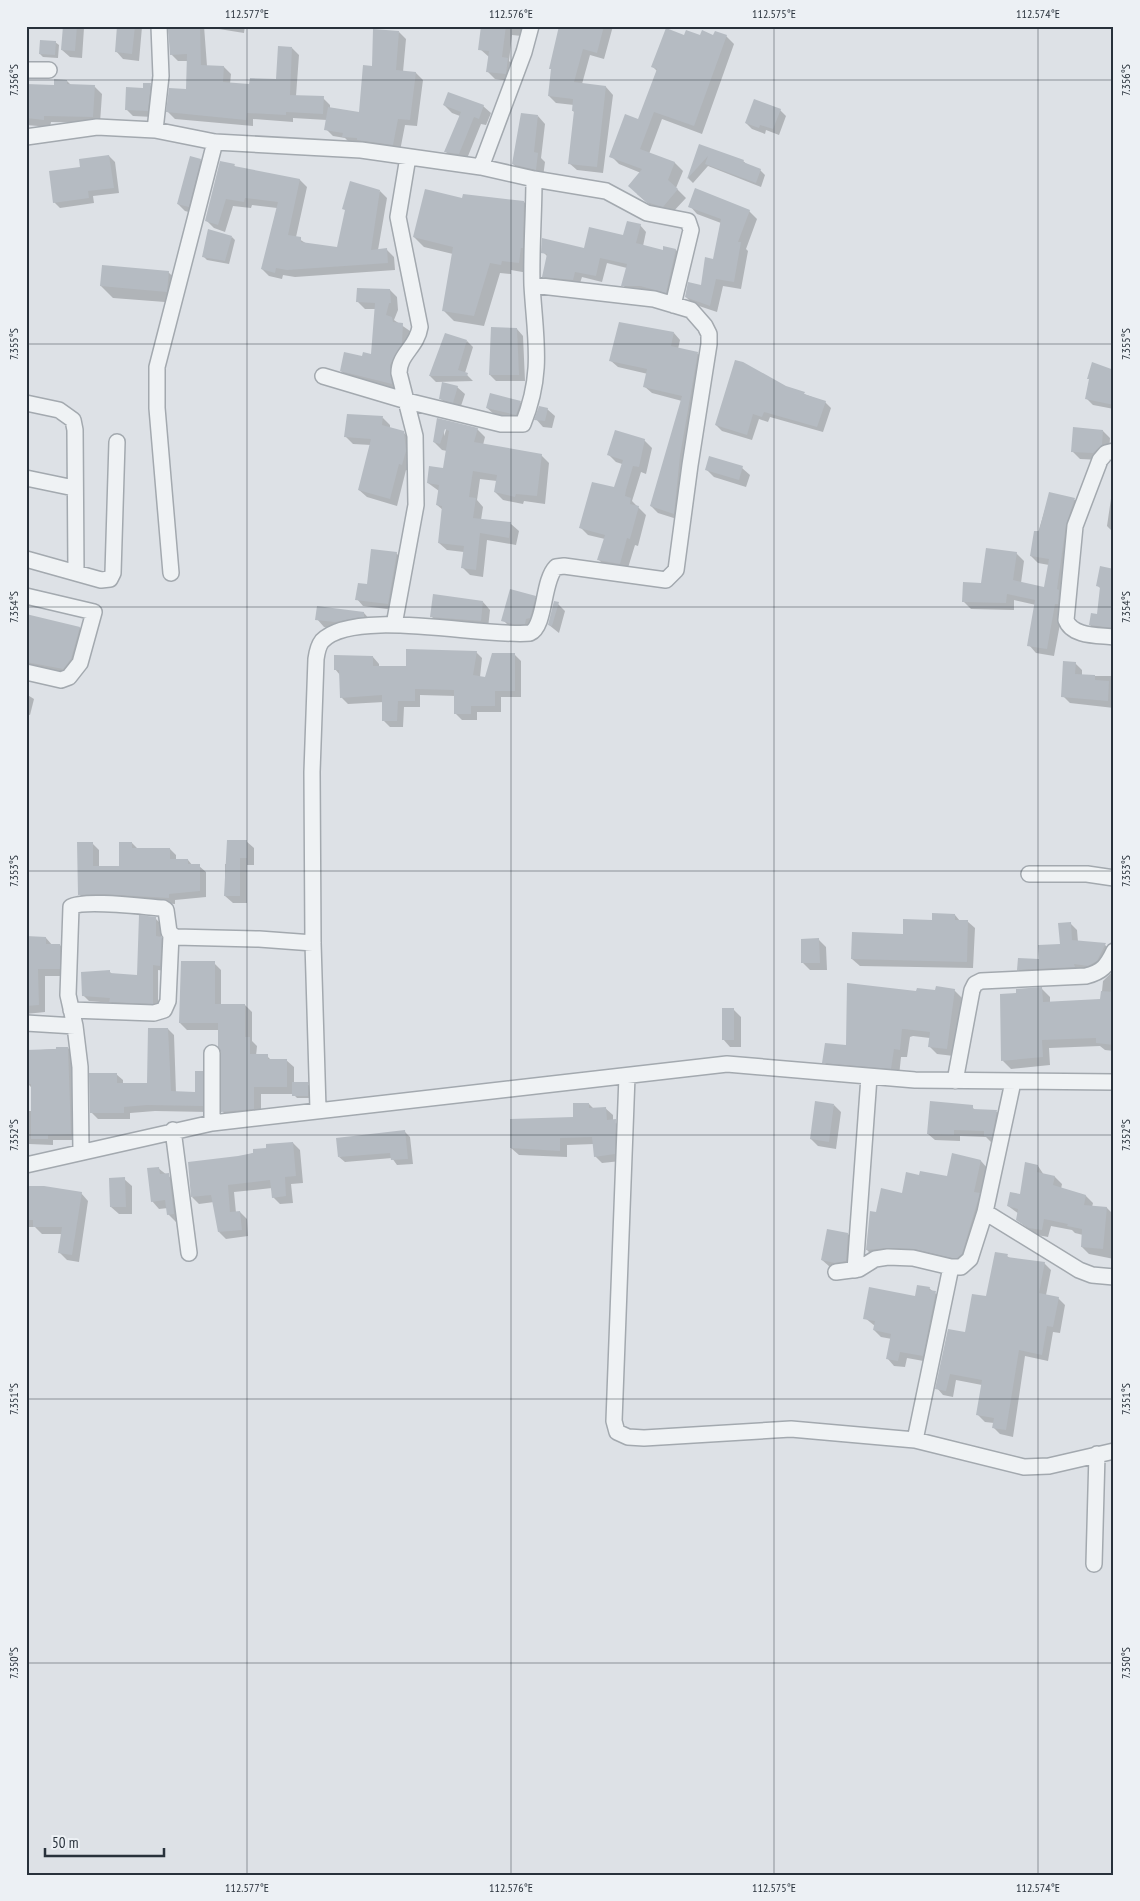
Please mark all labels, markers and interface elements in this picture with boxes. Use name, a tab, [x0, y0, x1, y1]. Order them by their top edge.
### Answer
text: 112.577°E	[225, 6, 269, 21]
text: 112.576°E	[489, 6, 533, 21]
text: 112.575°E	[752, 6, 796, 21]
text: 112.574°E	[1016, 6, 1060, 21]
text: 7.356°S	[6, 64, 21, 96]
text: 7.356°S	[1118, 64, 1133, 96]
text: 7.355°S	[6, 328, 21, 360]
text: 7.355°S	[1118, 328, 1133, 360]
text: 7.354°S	[6, 591, 21, 623]
text: 7.354°S	[1118, 591, 1133, 623]
text: 7.353°S	[6, 855, 21, 887]
text: 7.353°S	[1118, 855, 1133, 887]
text: 7.352°S	[6, 1119, 21, 1151]
text: 7.352°S	[1118, 1119, 1133, 1151]
text: 7.351°S	[6, 1383, 21, 1415]
text: 7.351°S	[1118, 1383, 1133, 1415]
text: 7.350°S	[6, 1647, 21, 1679]
text: 7.350°S	[1118, 1647, 1133, 1679]
scale bar	[45, 1826, 164, 1858]
text: 50 m	[52, 1833, 78, 1852]
text: 112.577°E	[225, 1880, 269, 1895]
text: 112.576°E	[489, 1880, 533, 1895]
text: 112.575°E	[752, 1880, 796, 1895]
text: 112.574°E	[1016, 1880, 1060, 1895]

